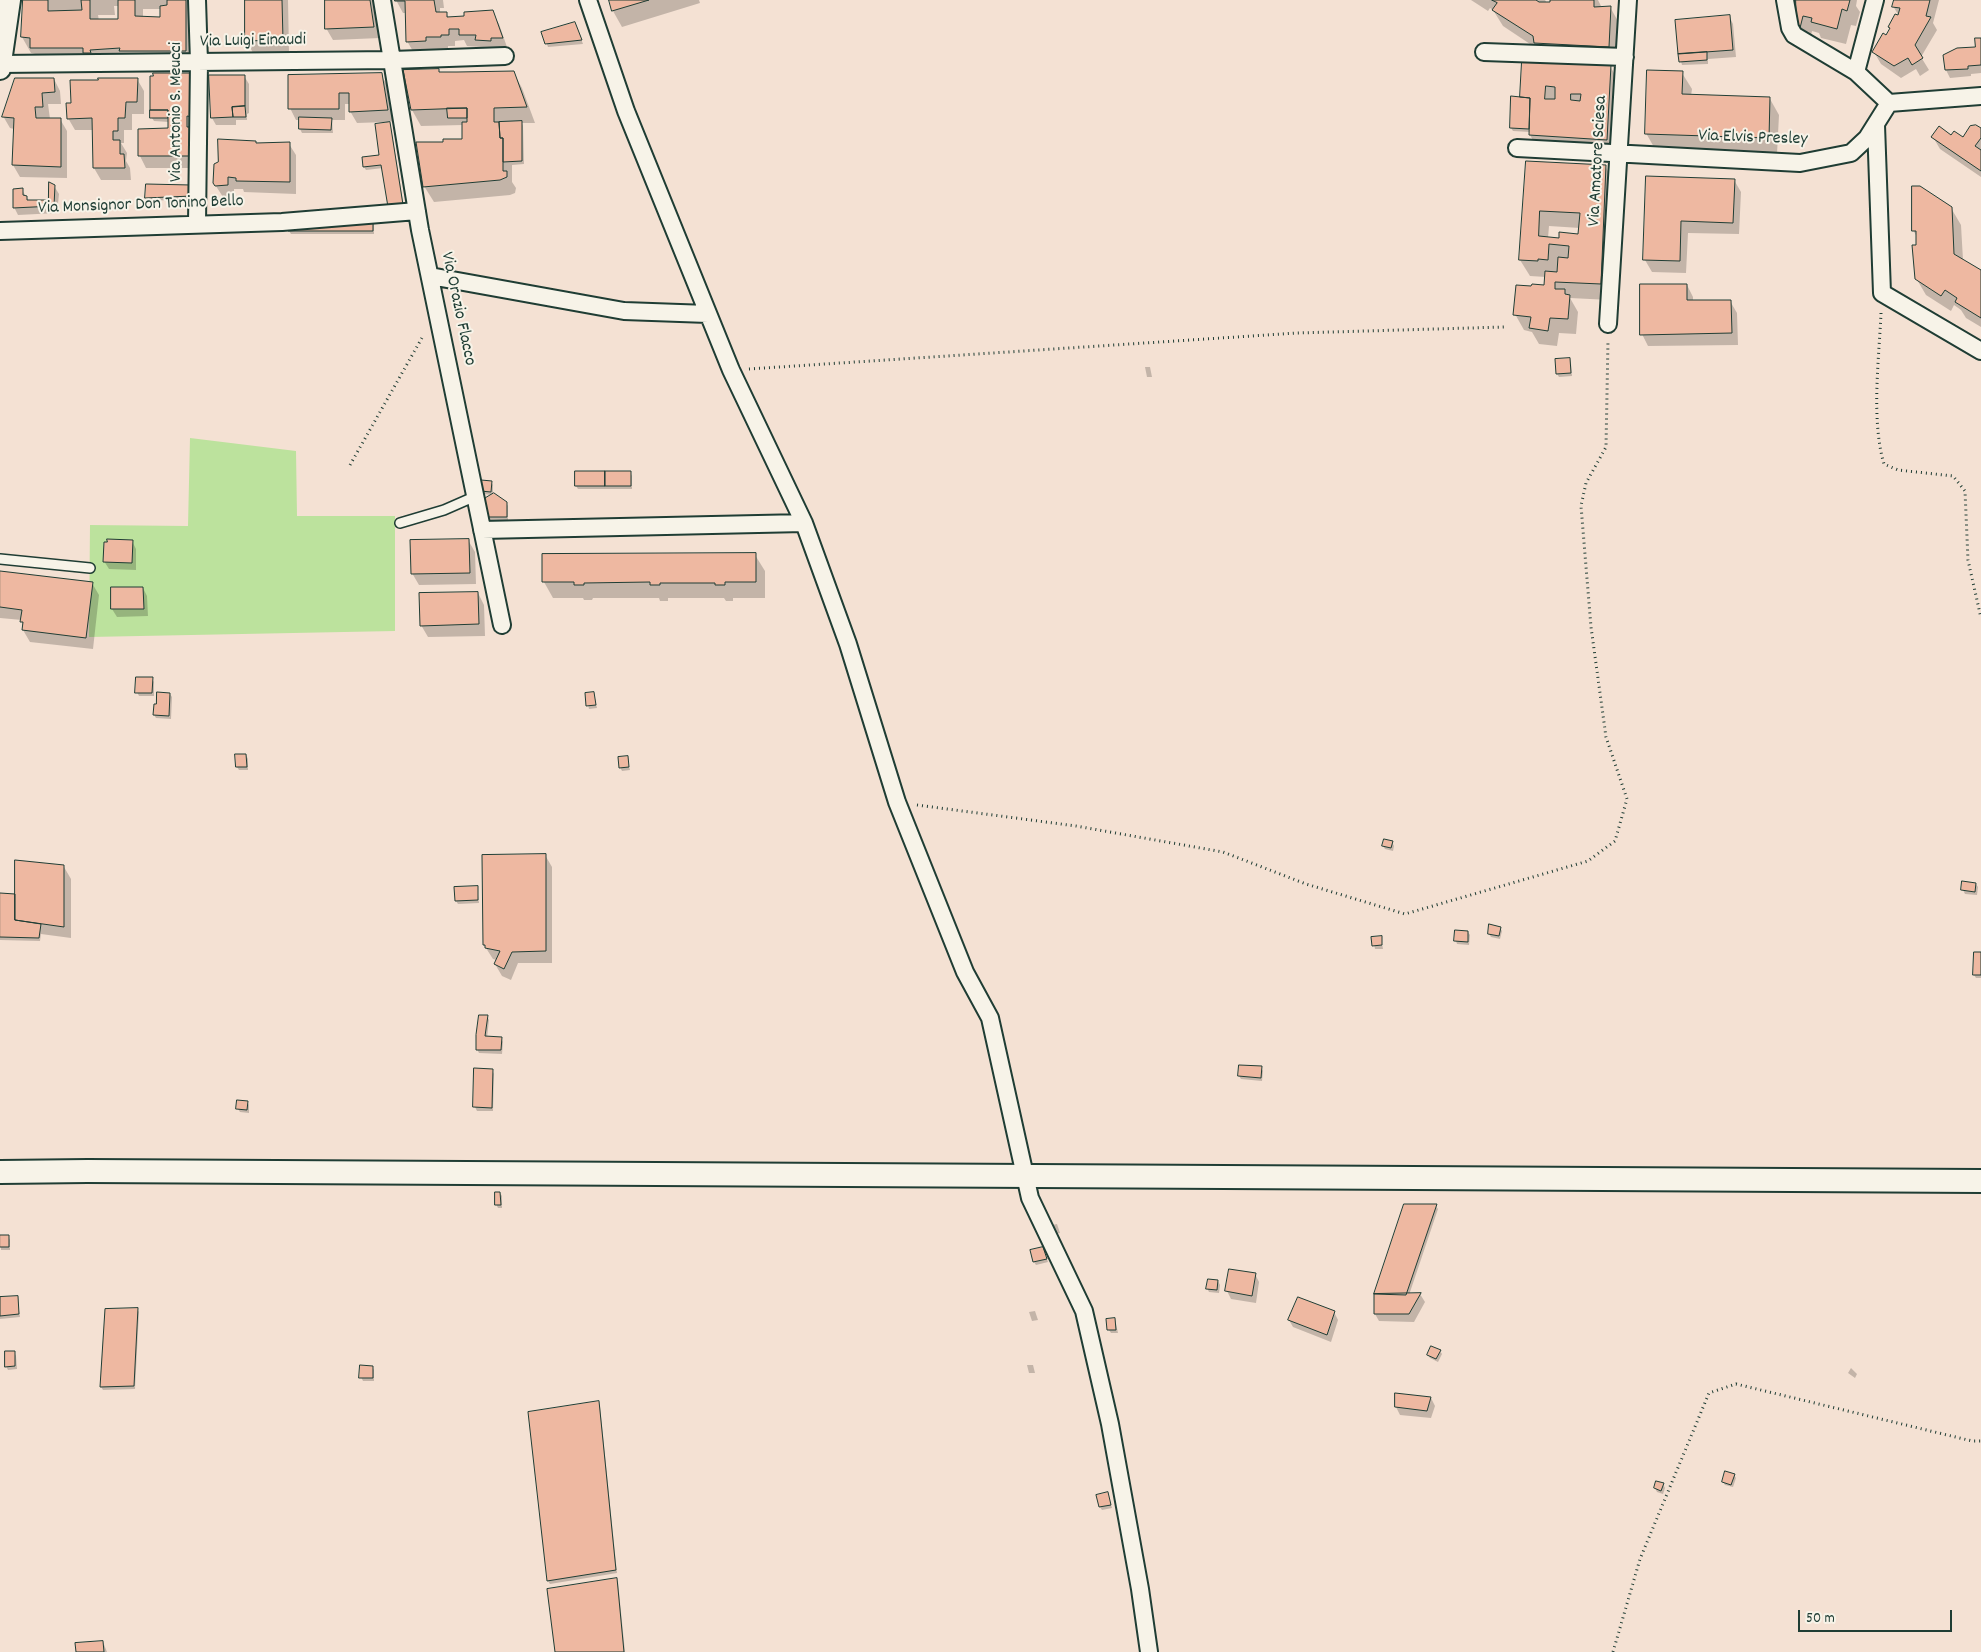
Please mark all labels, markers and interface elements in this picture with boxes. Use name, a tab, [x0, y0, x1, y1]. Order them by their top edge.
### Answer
street label: Via Luigi Einaudi	[200, 30, 306, 54]
street label: Via Antonio S. Meucci	[167, 42, 189, 182]
street label: Via Amatore Sciesa	[1585, 95, 1613, 227]
street label: Via Elvis Presley	[1698, 126, 1808, 152]
street label: Via Monsignor Don Tonino Bello	[38, 192, 244, 220]
street label: Via Orazio Flacco	[434, 250, 480, 368]
scale bar	[1801, 1600, 1955, 1632]
text: 50 m	[1806, 1608, 1835, 1630]

